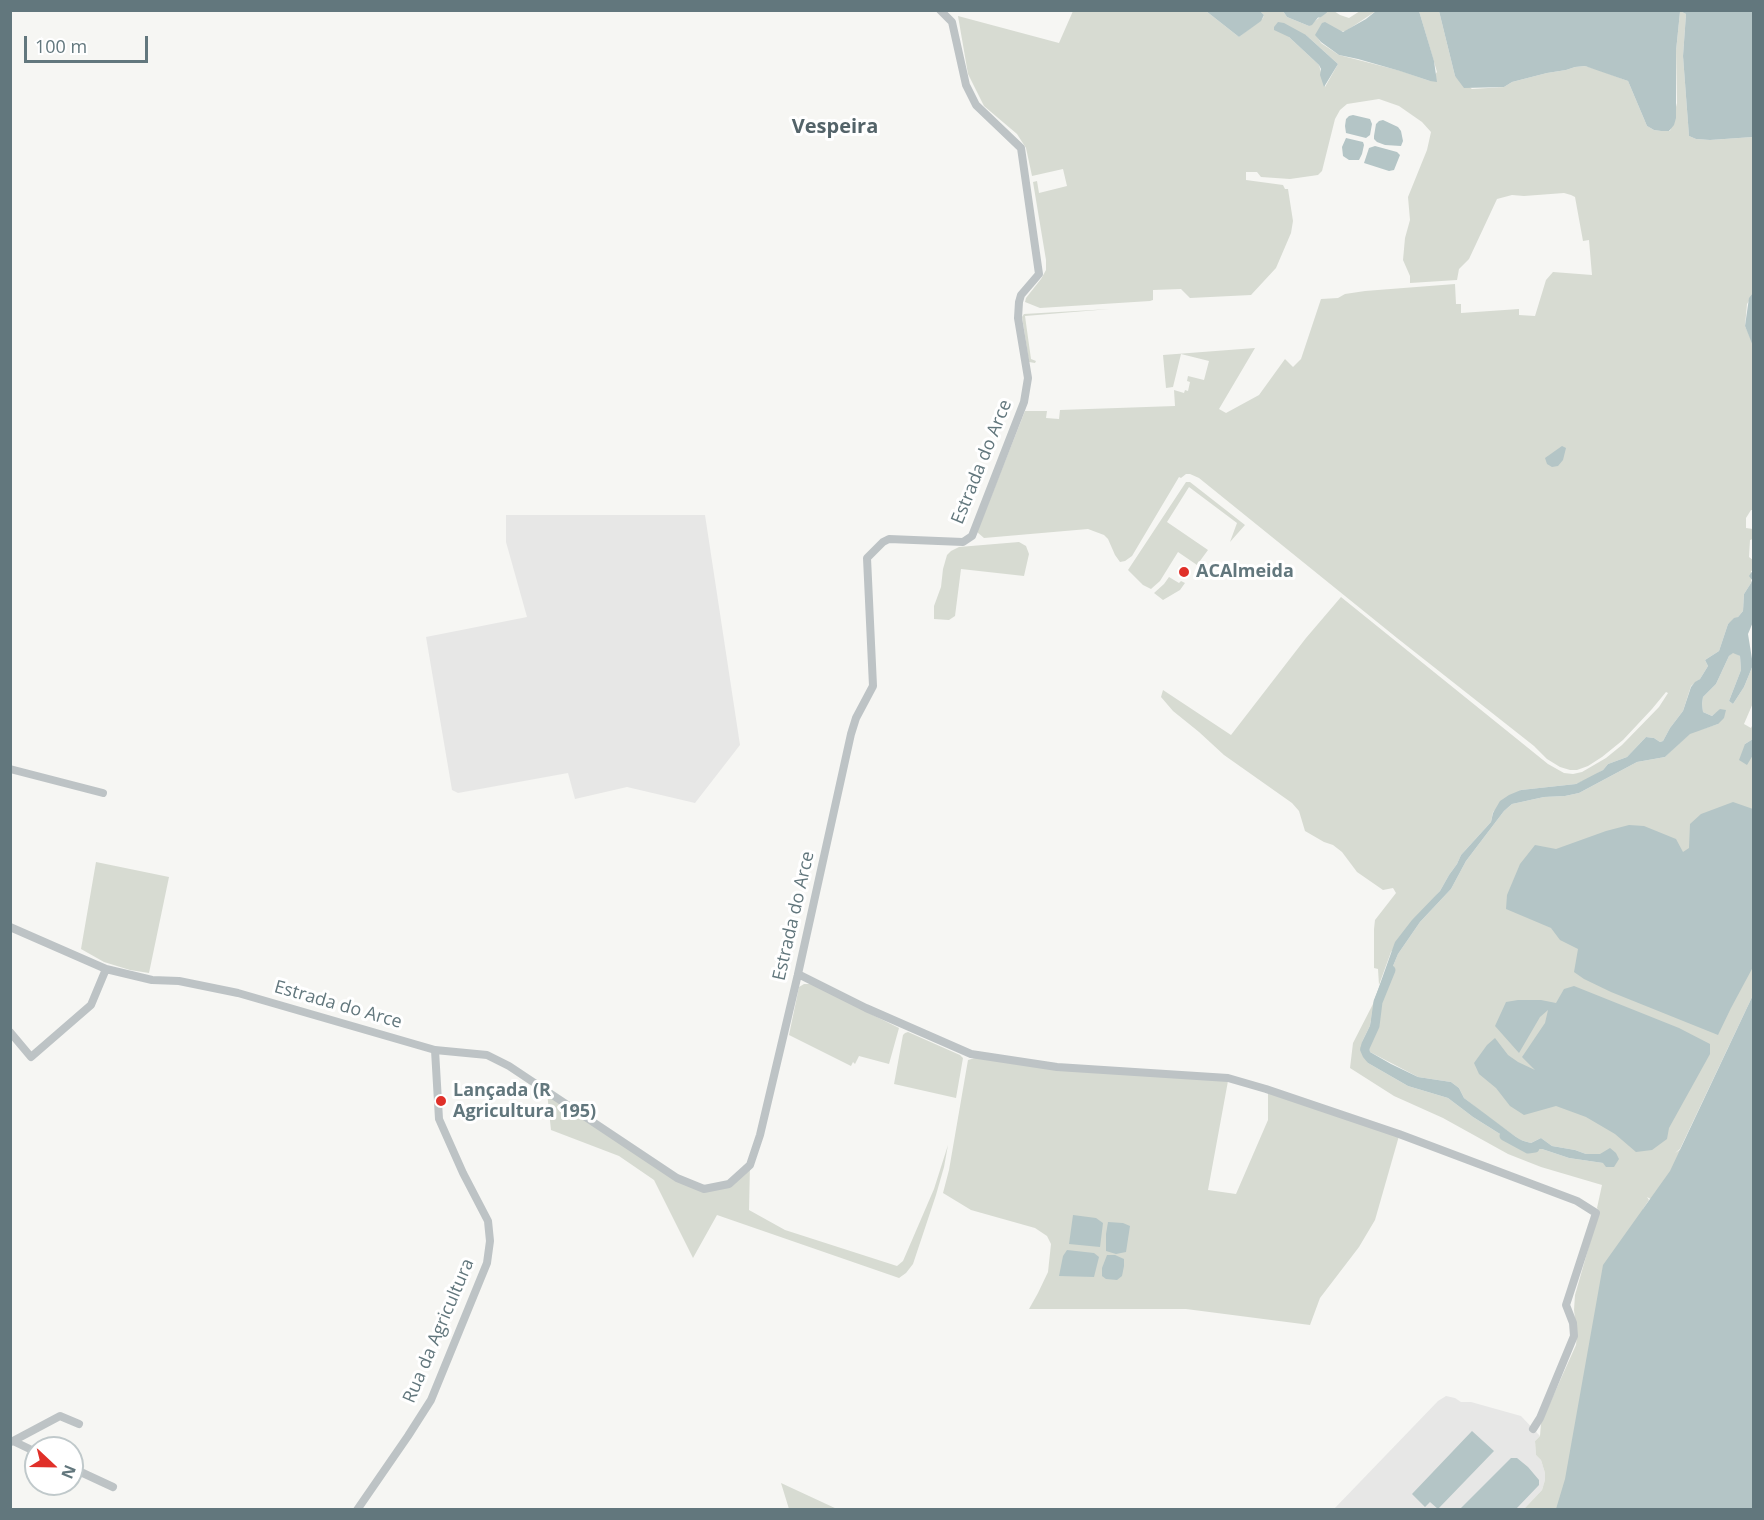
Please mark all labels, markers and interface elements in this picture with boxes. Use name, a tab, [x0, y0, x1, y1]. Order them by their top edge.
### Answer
scale bar	[27, 24, 152, 62]
text: 100 m	[35, 34, 87, 58]
district label: Vespeira	[792, 115, 878, 139]
street label: Estrada do Arce	[947, 397, 1017, 527]
place label: ACAlmeida	[1196, 561, 1294, 583]
marker: ACAlmeida	[1177, 565, 1191, 579]
street label: Estrada do Arce	[769, 849, 819, 983]
street label: Estrada do Arce	[272, 976, 404, 1034]
place label: Lançada (R Agricultura 195)	[453, 1080, 596, 1122]
marker: Lançada (R Agricultura 195)	[434, 1094, 448, 1108]
street label: Rua da Agricultura	[399, 1256, 479, 1406]
north arrow	[24, 1436, 84, 1496]
text: N	[56, 1462, 81, 1482]

